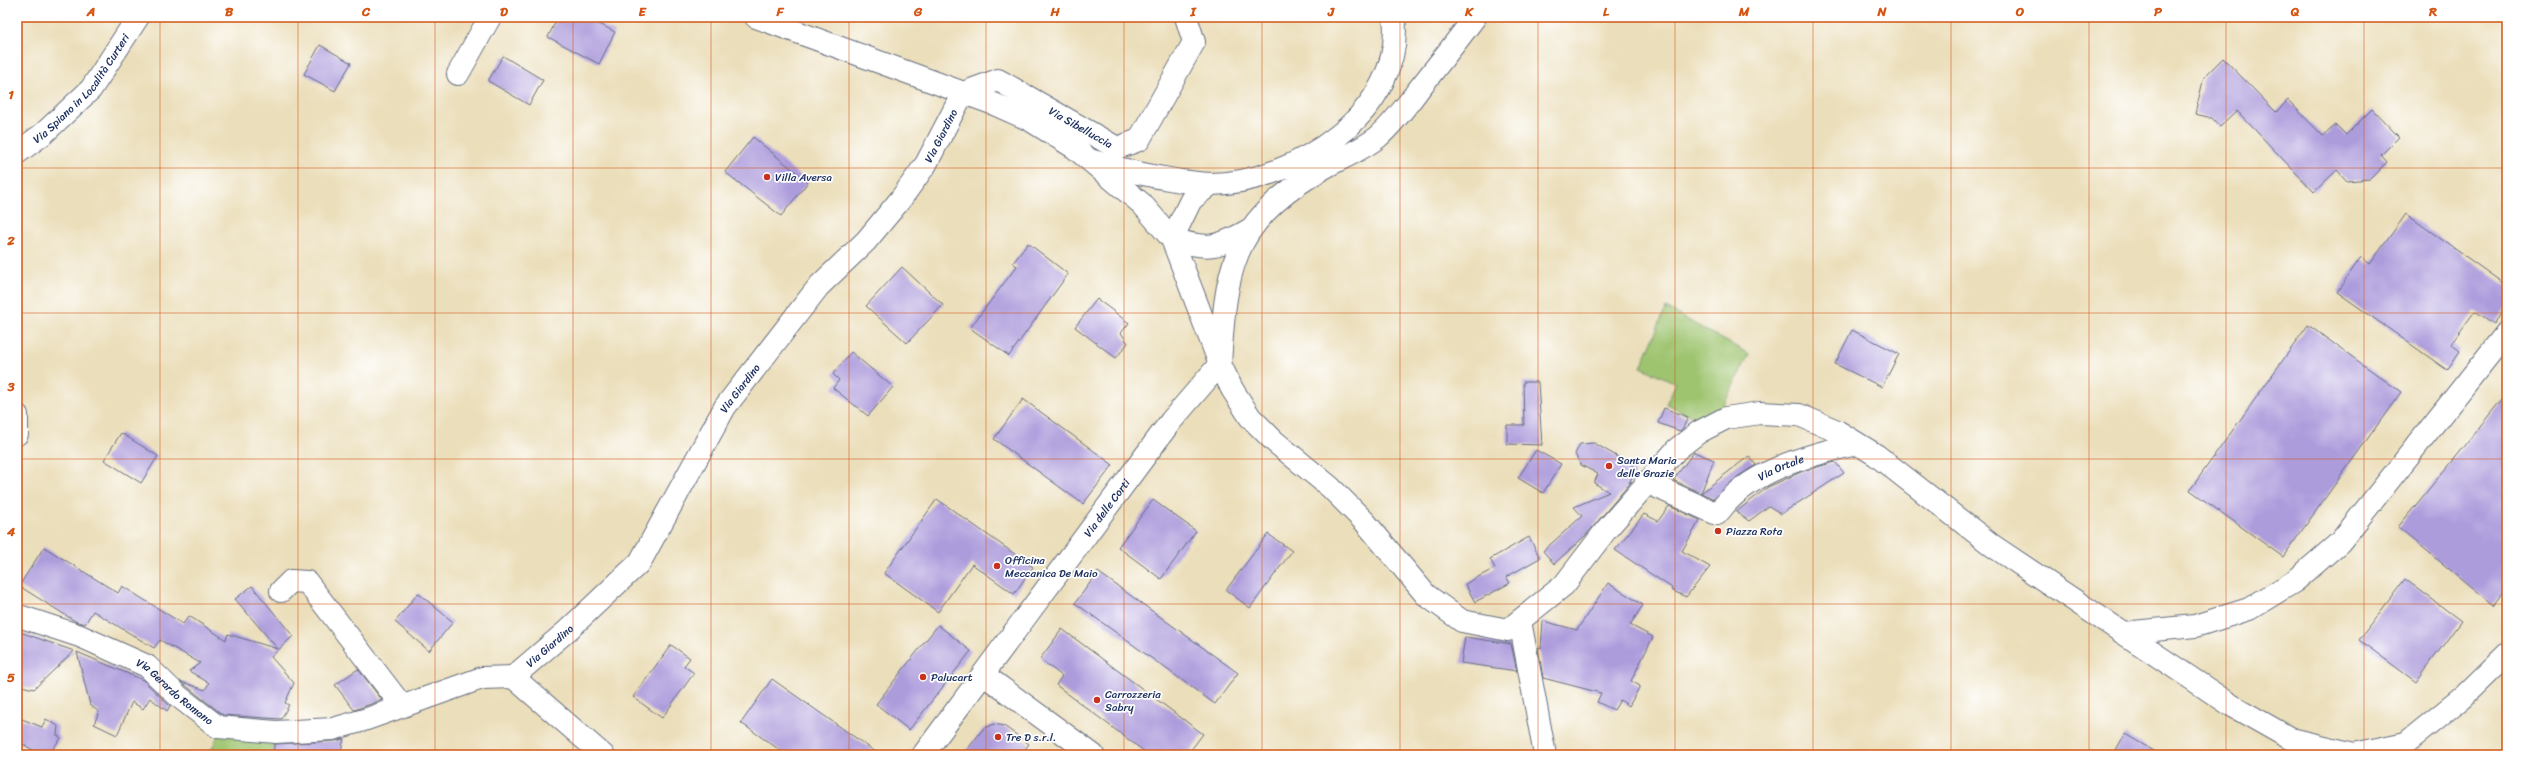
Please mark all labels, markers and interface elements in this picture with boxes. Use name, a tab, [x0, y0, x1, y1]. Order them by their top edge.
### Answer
text: A	[86, 0, 95, 23]
text: B	[225, 0, 234, 23]
text: C	[361, 0, 371, 23]
text: D	[500, 0, 508, 23]
text: E	[638, 0, 647, 23]
text: F	[775, 0, 784, 23]
text: G	[913, 0, 923, 23]
text: H	[1049, 0, 1060, 23]
text: I	[1189, 0, 1197, 23]
text: J	[1327, 0, 1335, 23]
text: K	[1464, 0, 1474, 23]
text: L	[1603, 0, 1610, 23]
text: M	[1738, 0, 1750, 23]
text: N	[1876, 0, 1887, 23]
text: O	[2015, 0, 2025, 23]
text: P	[2154, 0, 2162, 23]
text: Q	[2290, 0, 2300, 23]
text: R	[2428, 0, 2437, 23]
street label: Via Spiano in Località Curteri	[29, 29, 135, 149]
text: 1	[8, 83, 14, 106]
street label: Via Sibelluccia	[1045, 102, 1117, 154]
street label: Via Giardino	[919, 105, 963, 166]
place label: Villa Aversa	[775, 168, 832, 187]
marker: Villa Aversa	[762, 172, 772, 182]
text: 2	[6, 229, 15, 252]
street label: Via Giardino	[715, 359, 766, 416]
text: 3	[6, 375, 15, 398]
street label: Via Ortale	[1754, 449, 1807, 486]
place label: Santa Maria delle Grazie	[1617, 451, 1677, 483]
marker: Santa Maria delle Grazie	[1604, 461, 1614, 471]
street label: Via delle Corti	[1079, 474, 1136, 541]
text: 4	[6, 520, 16, 543]
place label: Piazza Rota	[1726, 522, 1783, 541]
marker: Piazza Rota	[1713, 526, 1723, 536]
place label: Officina Meccanica De Maio	[1005, 551, 1098, 583]
marker: Officina Meccanica De Maio	[992, 561, 1002, 571]
street label: Via Giardino	[522, 620, 579, 672]
street label: Via Gerardo Romano	[133, 653, 218, 730]
text: 5	[7, 666, 15, 689]
place label: Palucart	[931, 668, 973, 687]
marker: Palucart	[918, 672, 928, 682]
place label: Carrozzeria Sabry	[1105, 685, 1161, 717]
marker: Carrozzeria Sabry	[1092, 695, 1102, 705]
place label: Tre D s.r.l.	[1006, 728, 1056, 747]
marker: Tre D s.r.l.	[993, 732, 1003, 742]

